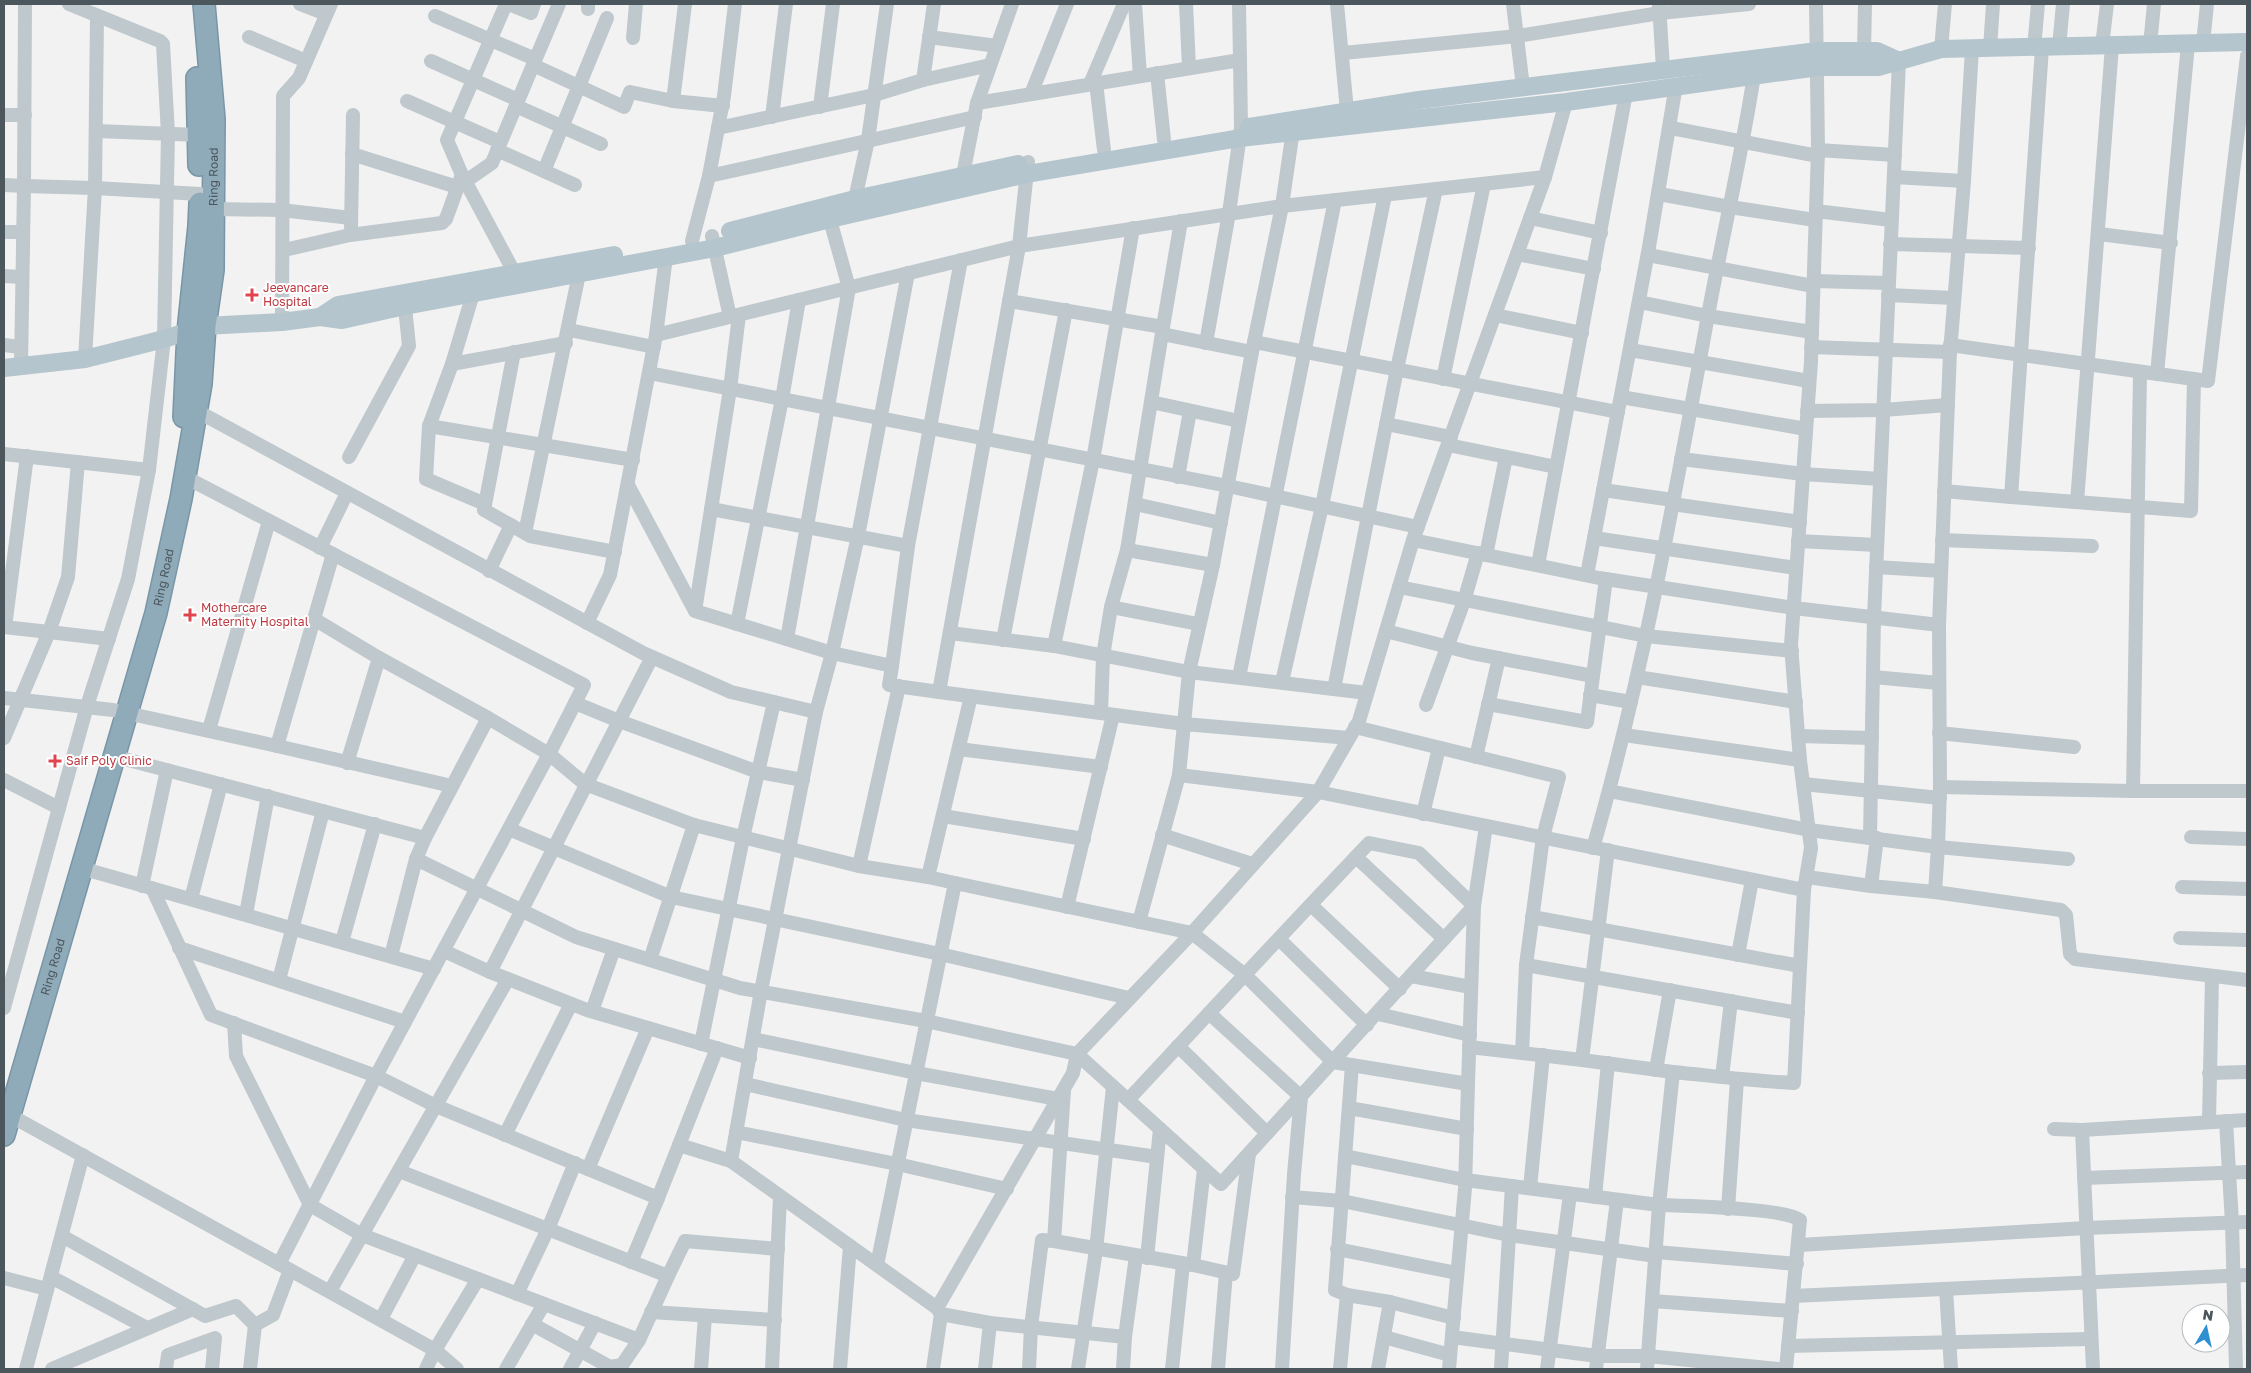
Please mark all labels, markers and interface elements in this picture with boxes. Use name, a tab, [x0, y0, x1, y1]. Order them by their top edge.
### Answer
street label: Ring Road	[205, 147, 221, 206]
place label: Jeevancare Hospital	[263, 280, 329, 309]
marker: Jeevancare Hospital	[245, 288, 259, 302]
street label: Ring Road	[150, 547, 177, 608]
place label: Mothercare Maternity Hospital	[201, 600, 309, 629]
marker: Mothercare Maternity Hospital	[183, 608, 197, 622]
place label: Saif Poly Clinic	[66, 753, 152, 768]
marker: Saif Poly Clinic	[48, 754, 62, 768]
street label: Ring Road	[37, 937, 68, 997]
north arrow	[2181, 1303, 2231, 1353]
text: N	[2202, 1305, 2215, 1324]

